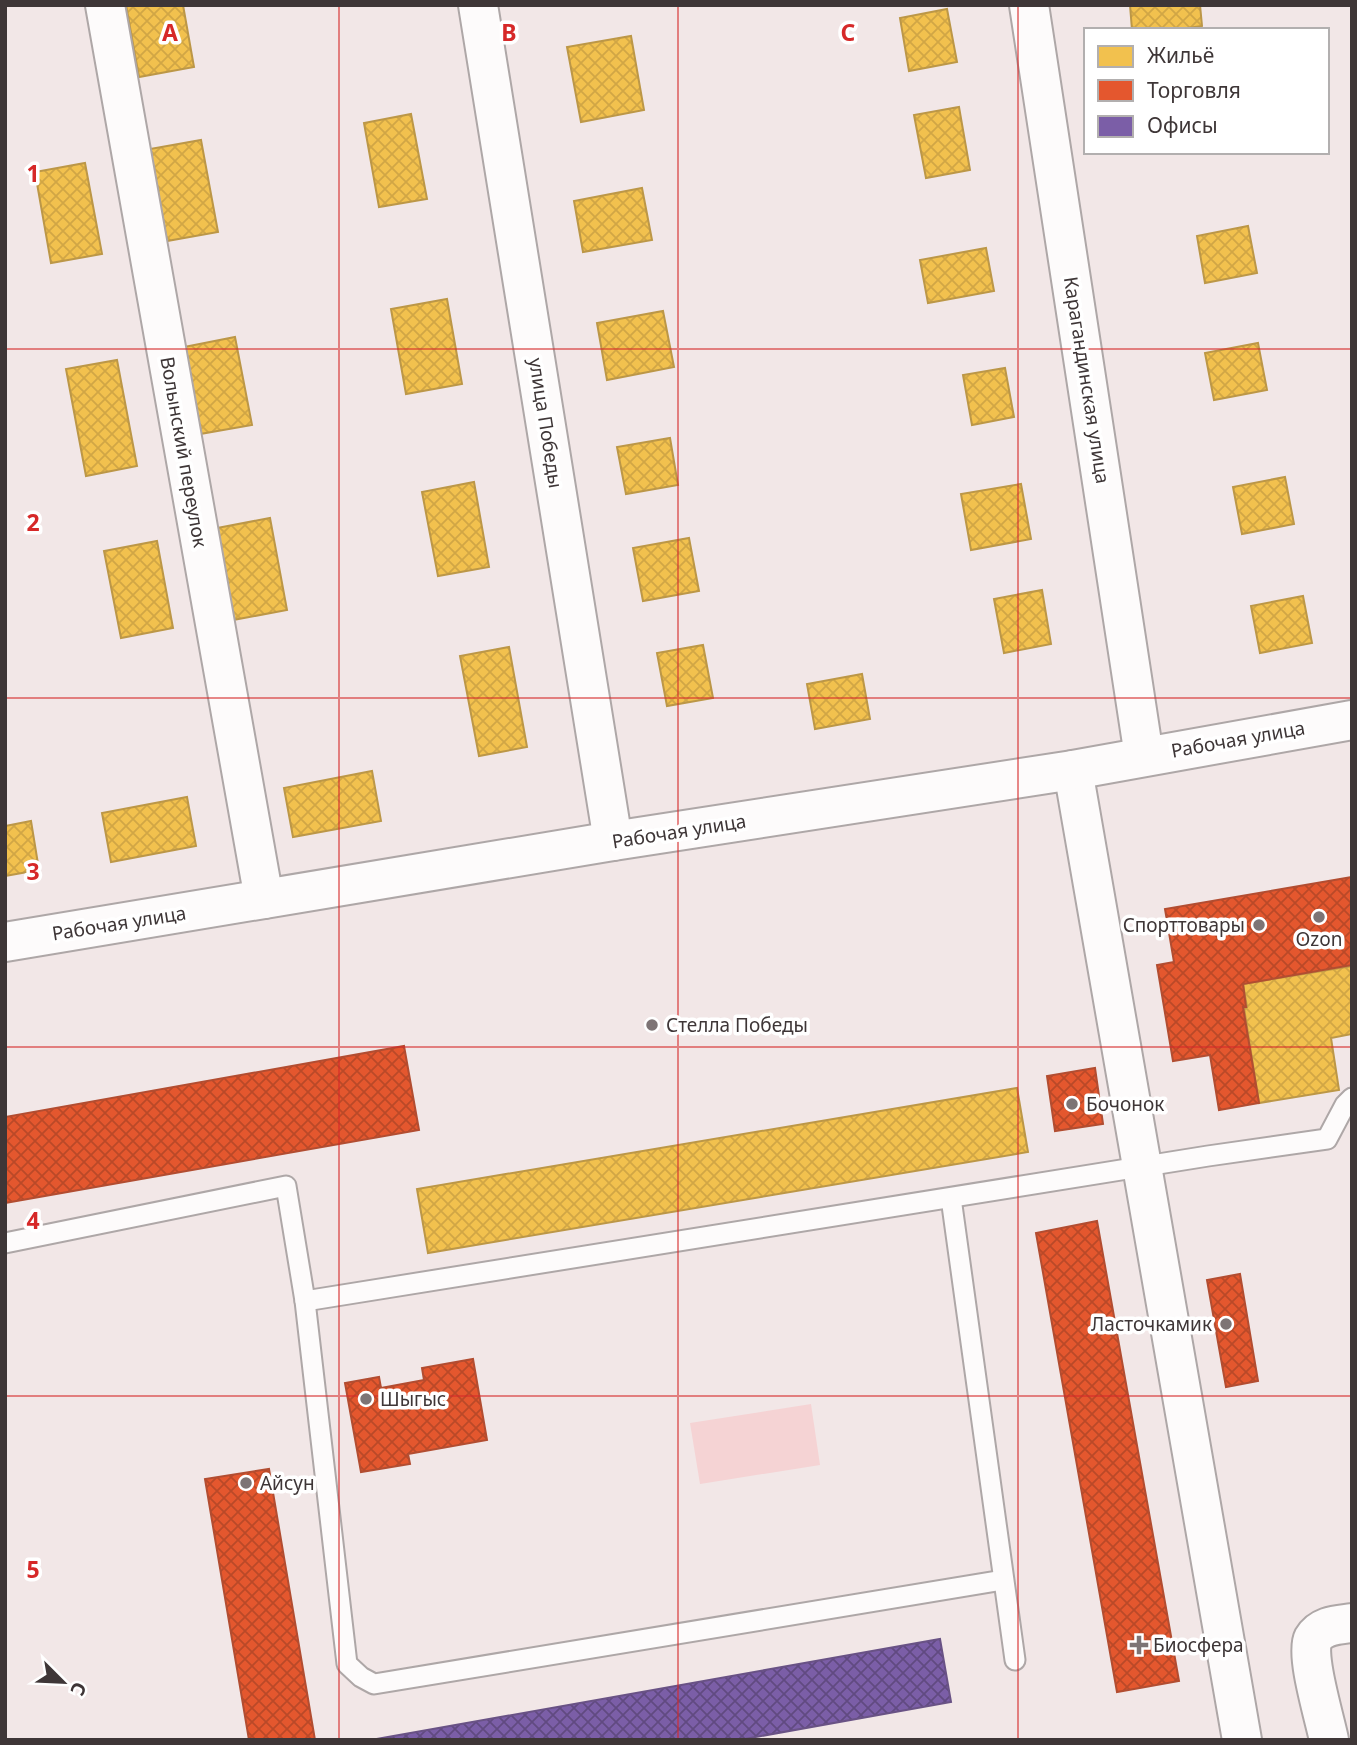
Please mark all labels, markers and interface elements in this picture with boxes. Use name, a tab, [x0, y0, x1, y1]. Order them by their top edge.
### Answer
text: A	[162, 16, 178, 48]
text: B	[501, 16, 517, 48]
text: C	[841, 16, 856, 48]
legend	[1084, 28, 1329, 154]
text: Жильё	[1147, 41, 1214, 69]
text: Торговля	[1147, 76, 1241, 104]
text: Офисы	[1147, 111, 1218, 139]
text: 1	[26, 157, 40, 189]
street label: Карагандинская улица	[1058, 275, 1116, 485]
street label: Волынский переулок	[154, 354, 214, 550]
street label: улица Победы	[523, 356, 569, 490]
text: 2	[26, 506, 40, 538]
street label: Рабочая улица	[1169, 714, 1307, 764]
street label: Рабочая улица	[610, 808, 748, 854]
text: 3	[26, 855, 40, 887]
street label: Рабочая улица	[50, 900, 188, 946]
marker: Ozon	[1311, 909, 1327, 925]
place label: Спорттовары	[1123, 912, 1245, 938]
marker: Спорттовары	[1251, 917, 1267, 933]
place label: Ozon	[1295, 926, 1343, 952]
place label: Стелла Победы	[666, 1012, 808, 1038]
marker: Стелла Победы	[644, 1017, 660, 1033]
place label: Бочонок	[1086, 1091, 1164, 1117]
marker: Бочонок	[1064, 1096, 1080, 1112]
text: 4	[26, 1204, 40, 1236]
place label: Ласточкамик	[1091, 1311, 1212, 1337]
marker: Ласточкамик	[1218, 1316, 1234, 1332]
place label: Шыгыс	[380, 1386, 446, 1412]
marker: Шыгыс	[358, 1391, 374, 1407]
place label: Айсун	[260, 1470, 315, 1496]
marker: Айсун	[238, 1475, 254, 1491]
text: 5	[26, 1553, 40, 1585]
place label: Биосфера	[1153, 1632, 1244, 1658]
marker: Биосфера	[1131, 1637, 1147, 1653]
north arrow	[28, 1647, 98, 1717]
text: С	[64, 1678, 93, 1700]

